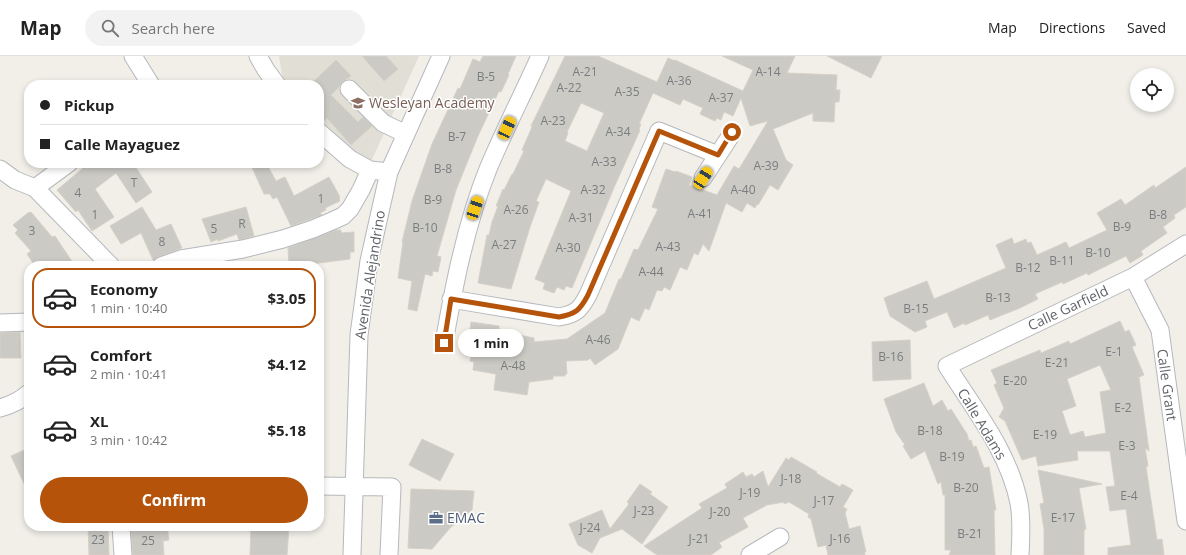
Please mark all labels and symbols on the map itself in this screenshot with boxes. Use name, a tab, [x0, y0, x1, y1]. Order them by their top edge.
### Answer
house number: A-21	[572, 63, 598, 80]
house number: A-14	[755, 63, 781, 80]
house number: B-5	[477, 68, 495, 85]
house number: A-36	[666, 72, 692, 89]
house number: A-22	[556, 79, 582, 96]
house number: A-35	[614, 83, 640, 100]
house number: A-37	[708, 89, 734, 106]
place label: Wesleyan Academy	[369, 93, 496, 112]
school or university icon: Wesleyan Academy	[350, 95, 366, 111]
house number: A-23	[540, 112, 566, 129]
car	[496, 115, 518, 141]
house number: A-34	[605, 123, 631, 140]
route start	[723, 123, 741, 141]
house number: B-7	[448, 128, 466, 145]
house number: A-33	[591, 153, 617, 170]
house number: A-39	[753, 157, 779, 174]
house number: B-8	[434, 160, 452, 177]
car	[691, 165, 715, 191]
house number: T	[131, 174, 138, 191]
house number: A-32	[580, 181, 606, 198]
house number: A-40	[730, 181, 756, 198]
house number: 4	[75, 184, 82, 201]
house number: 1	[318, 190, 324, 207]
house number: B-9	[424, 191, 442, 208]
car	[465, 195, 485, 221]
house number: A-26	[503, 201, 529, 218]
house number: A-41	[687, 205, 713, 222]
house number: 1	[92, 206, 98, 223]
house number: B-8	[1149, 206, 1167, 223]
street label: Avenida Alejandrino	[350, 209, 389, 341]
house number: A-31	[568, 209, 594, 226]
house number: R	[238, 215, 246, 232]
house number: B-9	[1113, 218, 1131, 235]
house number: B-10	[412, 219, 438, 236]
house number: 5	[211, 220, 218, 237]
house number: 3	[29, 222, 36, 239]
house number: 8	[159, 233, 166, 250]
house number: A-27	[491, 236, 517, 253]
house number: A-43	[655, 238, 681, 255]
house number: A-30	[555, 239, 581, 256]
house number: B-10	[1085, 244, 1111, 261]
house number: B-11	[1049, 252, 1075, 269]
house number: B-12	[1015, 259, 1041, 276]
house number: A-44	[638, 263, 664, 280]
street label: Calle Garfield	[1024, 281, 1111, 335]
house number: B-13	[985, 289, 1011, 306]
house number: B-15	[903, 300, 929, 317]
callout: 1 min	[458, 329, 524, 357]
house number: A-46	[585, 331, 611, 348]
route end	[435, 334, 453, 352]
house number: E-1	[1105, 343, 1123, 360]
house number: B-16	[878, 348, 904, 365]
street label: Calle Grant	[1153, 348, 1182, 422]
house number: E-21	[1045, 354, 1069, 371]
house number: A-48	[500, 357, 526, 374]
house number: E-20	[1003, 372, 1027, 389]
street label: Calle Adams	[954, 385, 1011, 463]
house number: E-2	[1114, 399, 1132, 416]
house number: B-18	[917, 422, 943, 439]
house number: E-19	[1033, 426, 1057, 443]
house number: E-3	[1118, 437, 1136, 454]
house number: B-19	[939, 448, 965, 465]
house number: J-18	[780, 470, 802, 487]
house number: B-20	[953, 479, 979, 496]
house number: J-19	[739, 484, 761, 501]
house number: E-4	[1120, 487, 1138, 504]
house number: J-17	[813, 492, 835, 509]
house number: J-23	[633, 502, 655, 519]
house number: J-20	[709, 503, 731, 520]
place label: EMAC	[447, 508, 485, 527]
house number: E-17	[1051, 509, 1075, 526]
office icon: EMAC	[428, 510, 444, 526]
house number: J-24	[579, 519, 601, 536]
house number: B-21	[957, 525, 983, 542]
house number: J-21	[688, 530, 709, 547]
house number: J-16	[829, 530, 851, 547]
house number: 23	[91, 531, 105, 548]
house number: 25	[141, 532, 155, 549]

